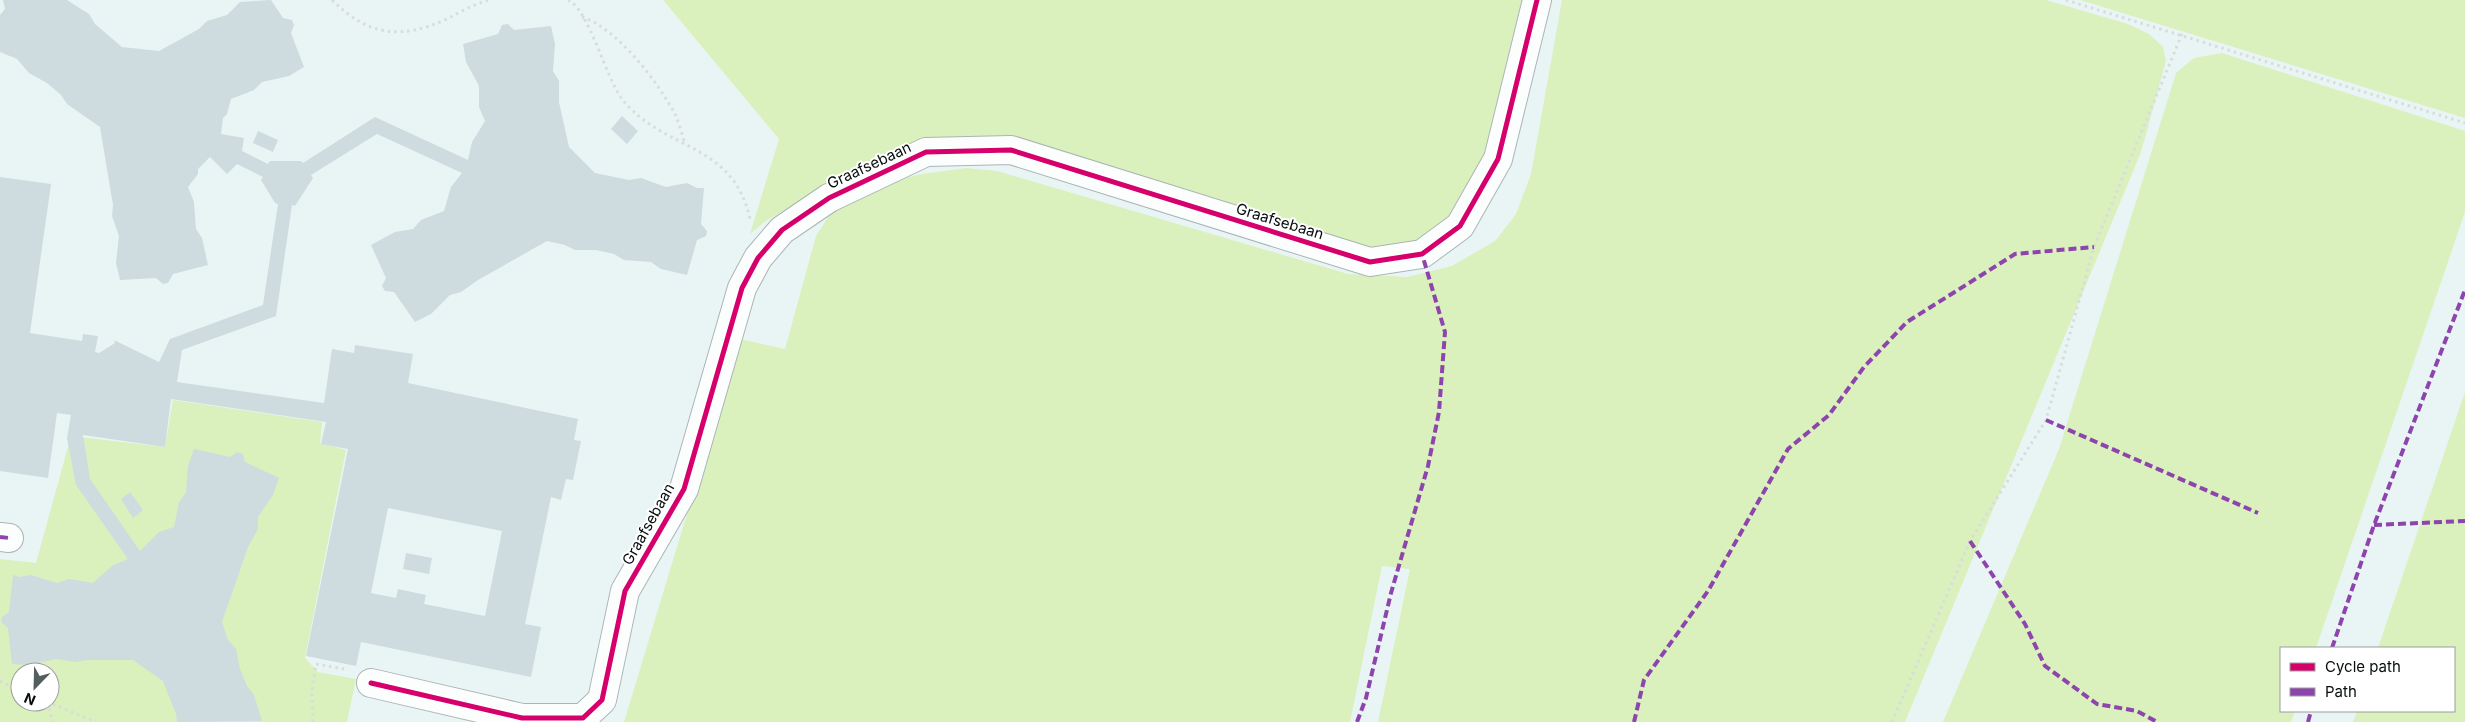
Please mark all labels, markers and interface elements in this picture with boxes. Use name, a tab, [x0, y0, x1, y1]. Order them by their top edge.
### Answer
street label: Graafsebaan	[824, 137, 914, 193]
street label: Graafsebaan	[1234, 199, 1326, 243]
street label: Graafsebaan	[618, 480, 678, 568]
legend	[2280, 647, 2455, 712]
text: Cycle path	[2325, 657, 2401, 676]
north arrow	[10, 662, 60, 712]
text: Path	[2325, 682, 2357, 701]
text: N	[21, 690, 38, 709]

